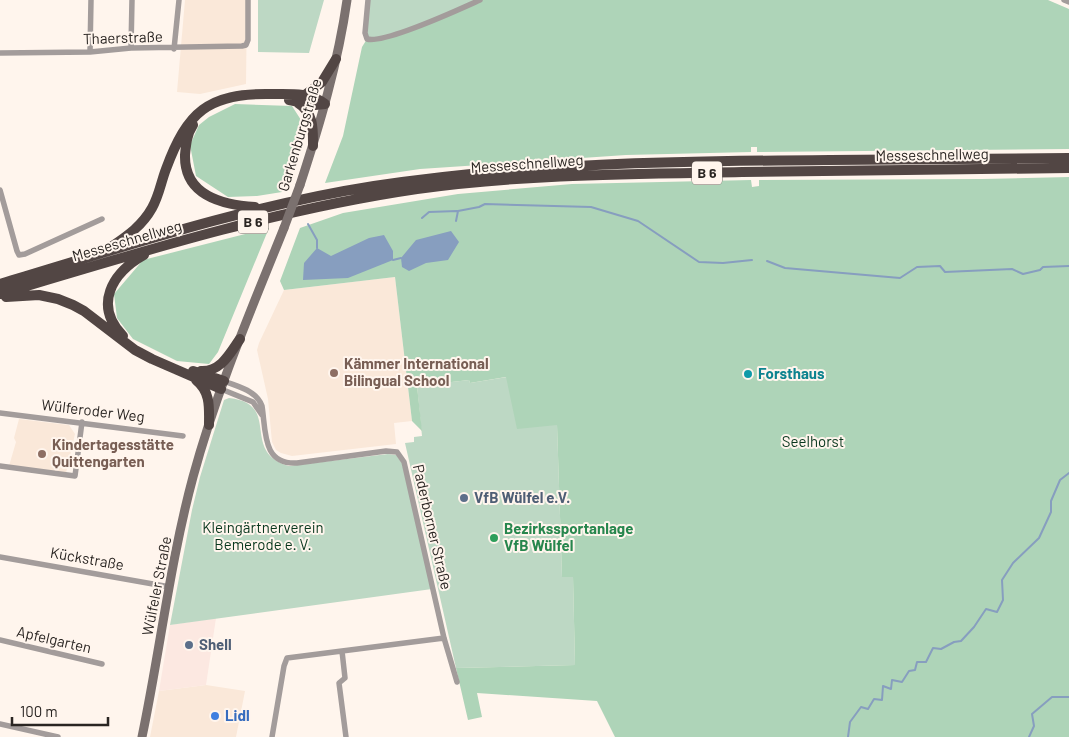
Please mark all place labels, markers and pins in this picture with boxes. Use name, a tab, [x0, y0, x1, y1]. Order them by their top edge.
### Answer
place label: Kämmer International Bilingual School	[344, 354, 489, 389]
place label: Forsthaus	[758, 364, 825, 382]
marker: Kämmer International Bilingual School	[328, 367, 340, 379]
marker: Forsthaus	[742, 368, 754, 380]
place label: Kindertagesstätte Quittengarten	[52, 435, 174, 470]
marker: Kindertagesstätte Quittengarten	[36, 448, 48, 460]
place label: VfB Wülfel e.V.	[474, 488, 570, 506]
marker: VfB Wülfel e.V.	[458, 492, 470, 504]
place label: Bezirkssportanlage VfB Wülfel	[504, 519, 633, 554]
marker: Bezirkssportanlage VfB Wülfel	[488, 532, 500, 544]
place label: Shell	[199, 635, 232, 653]
marker: Shell	[183, 639, 195, 651]
place label: Lidl	[225, 706, 250, 724]
marker: Lidl	[209, 710, 221, 722]

